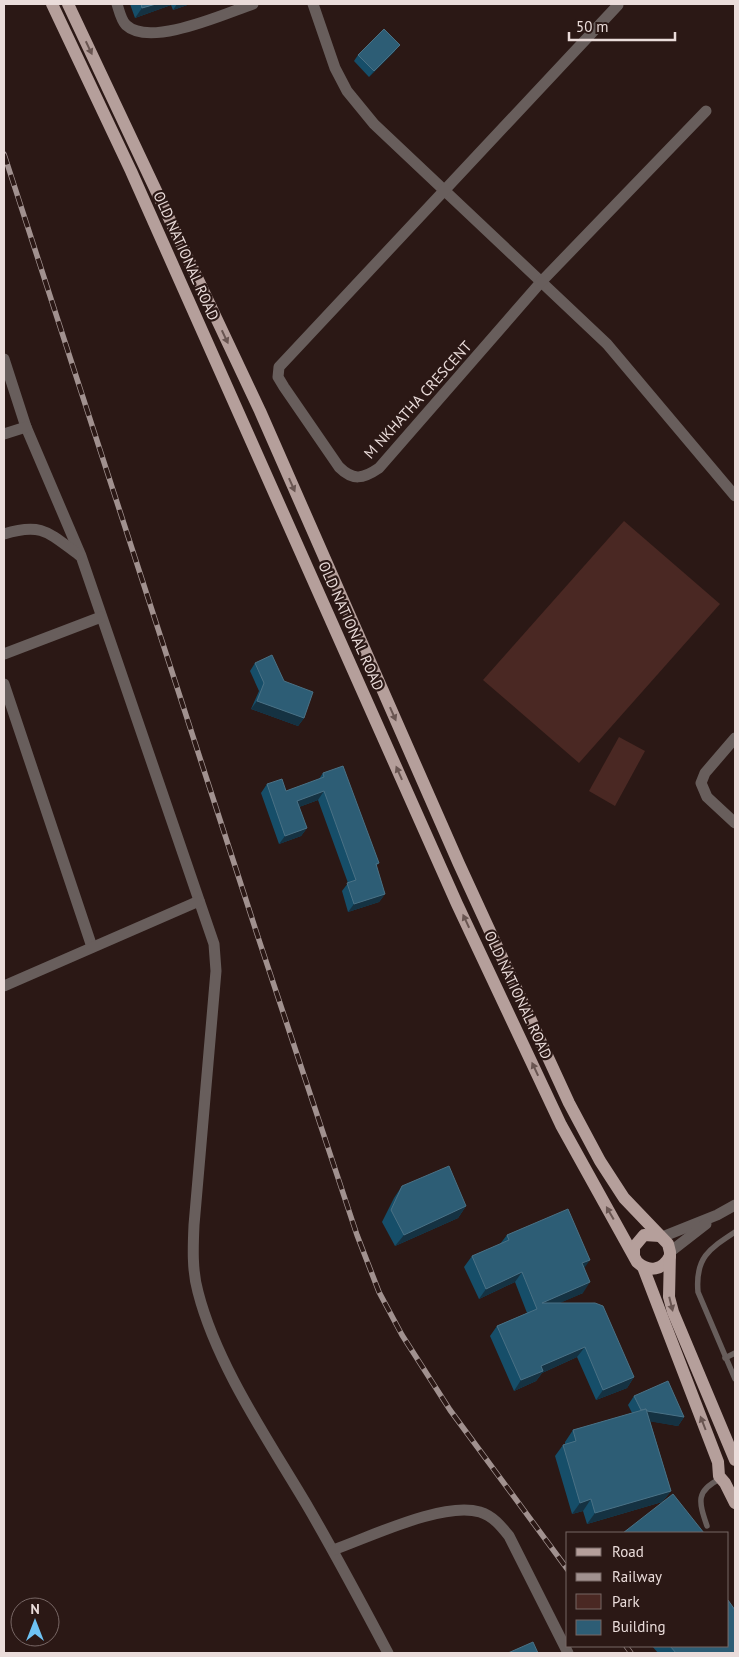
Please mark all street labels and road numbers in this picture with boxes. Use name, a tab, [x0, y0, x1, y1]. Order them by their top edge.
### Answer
street label: OLD NATIONAL ROAD	[149, 188, 223, 323]
street label: M NKHATHA CRESCENT	[360, 336, 476, 463]
street label: OLD NATIONAL ROAD	[314, 558, 388, 693]
street label: OLD NATIONAL ROAD	[480, 928, 557, 1062]

